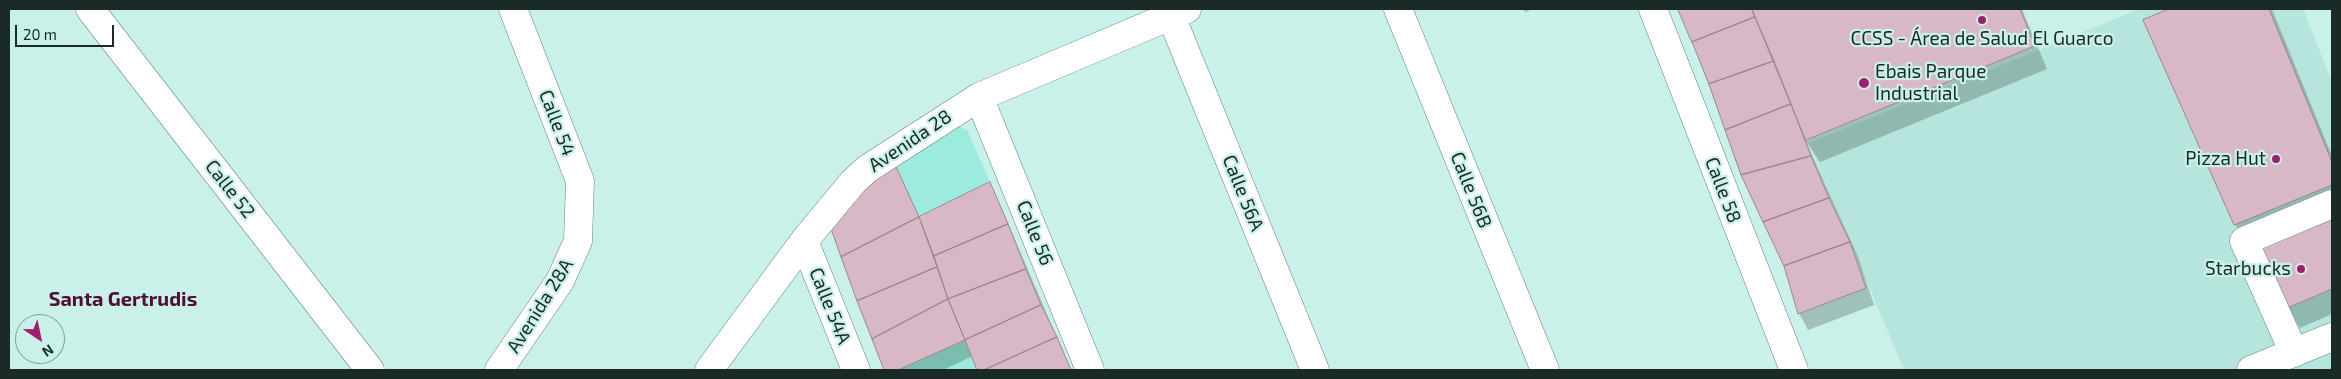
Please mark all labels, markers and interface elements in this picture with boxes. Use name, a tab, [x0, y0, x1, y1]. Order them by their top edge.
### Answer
marker: CCSS - Área de Salud El Guarco	[1976, 14, 1988, 26]
scale bar	[18, 15, 116, 47]
text: 20 m	[23, 25, 57, 43]
place label: CCSS - Área de Salud El Guarco	[1851, 28, 2113, 50]
place label: Ebais Parque Industrial	[1875, 61, 1986, 105]
marker: Ebais Parque Industrial	[1857, 76, 1871, 90]
street label: Calle 54	[534, 87, 580, 159]
street label: Avenida 28	[864, 105, 956, 177]
place label: Pizza Hut	[2185, 148, 2266, 170]
street label: Calle 56B	[1445, 149, 1497, 231]
street label: Calle 56A	[1217, 152, 1269, 234]
marker: Pizza Hut	[2270, 153, 2282, 165]
street label: Calle 58	[1700, 154, 1746, 226]
street label: Calle 52	[200, 155, 260, 223]
street label: Calle 56	[1012, 197, 1058, 269]
street label: Avenida 28A	[502, 255, 578, 357]
place label: Starbucks	[2205, 258, 2291, 280]
marker: Starbucks	[2295, 263, 2307, 275]
street label: Calle 54A	[804, 264, 856, 348]
district label: Santa Gertrudis	[49, 287, 197, 311]
north arrow	[15, 314, 65, 364]
text: N	[39, 341, 57, 361]

